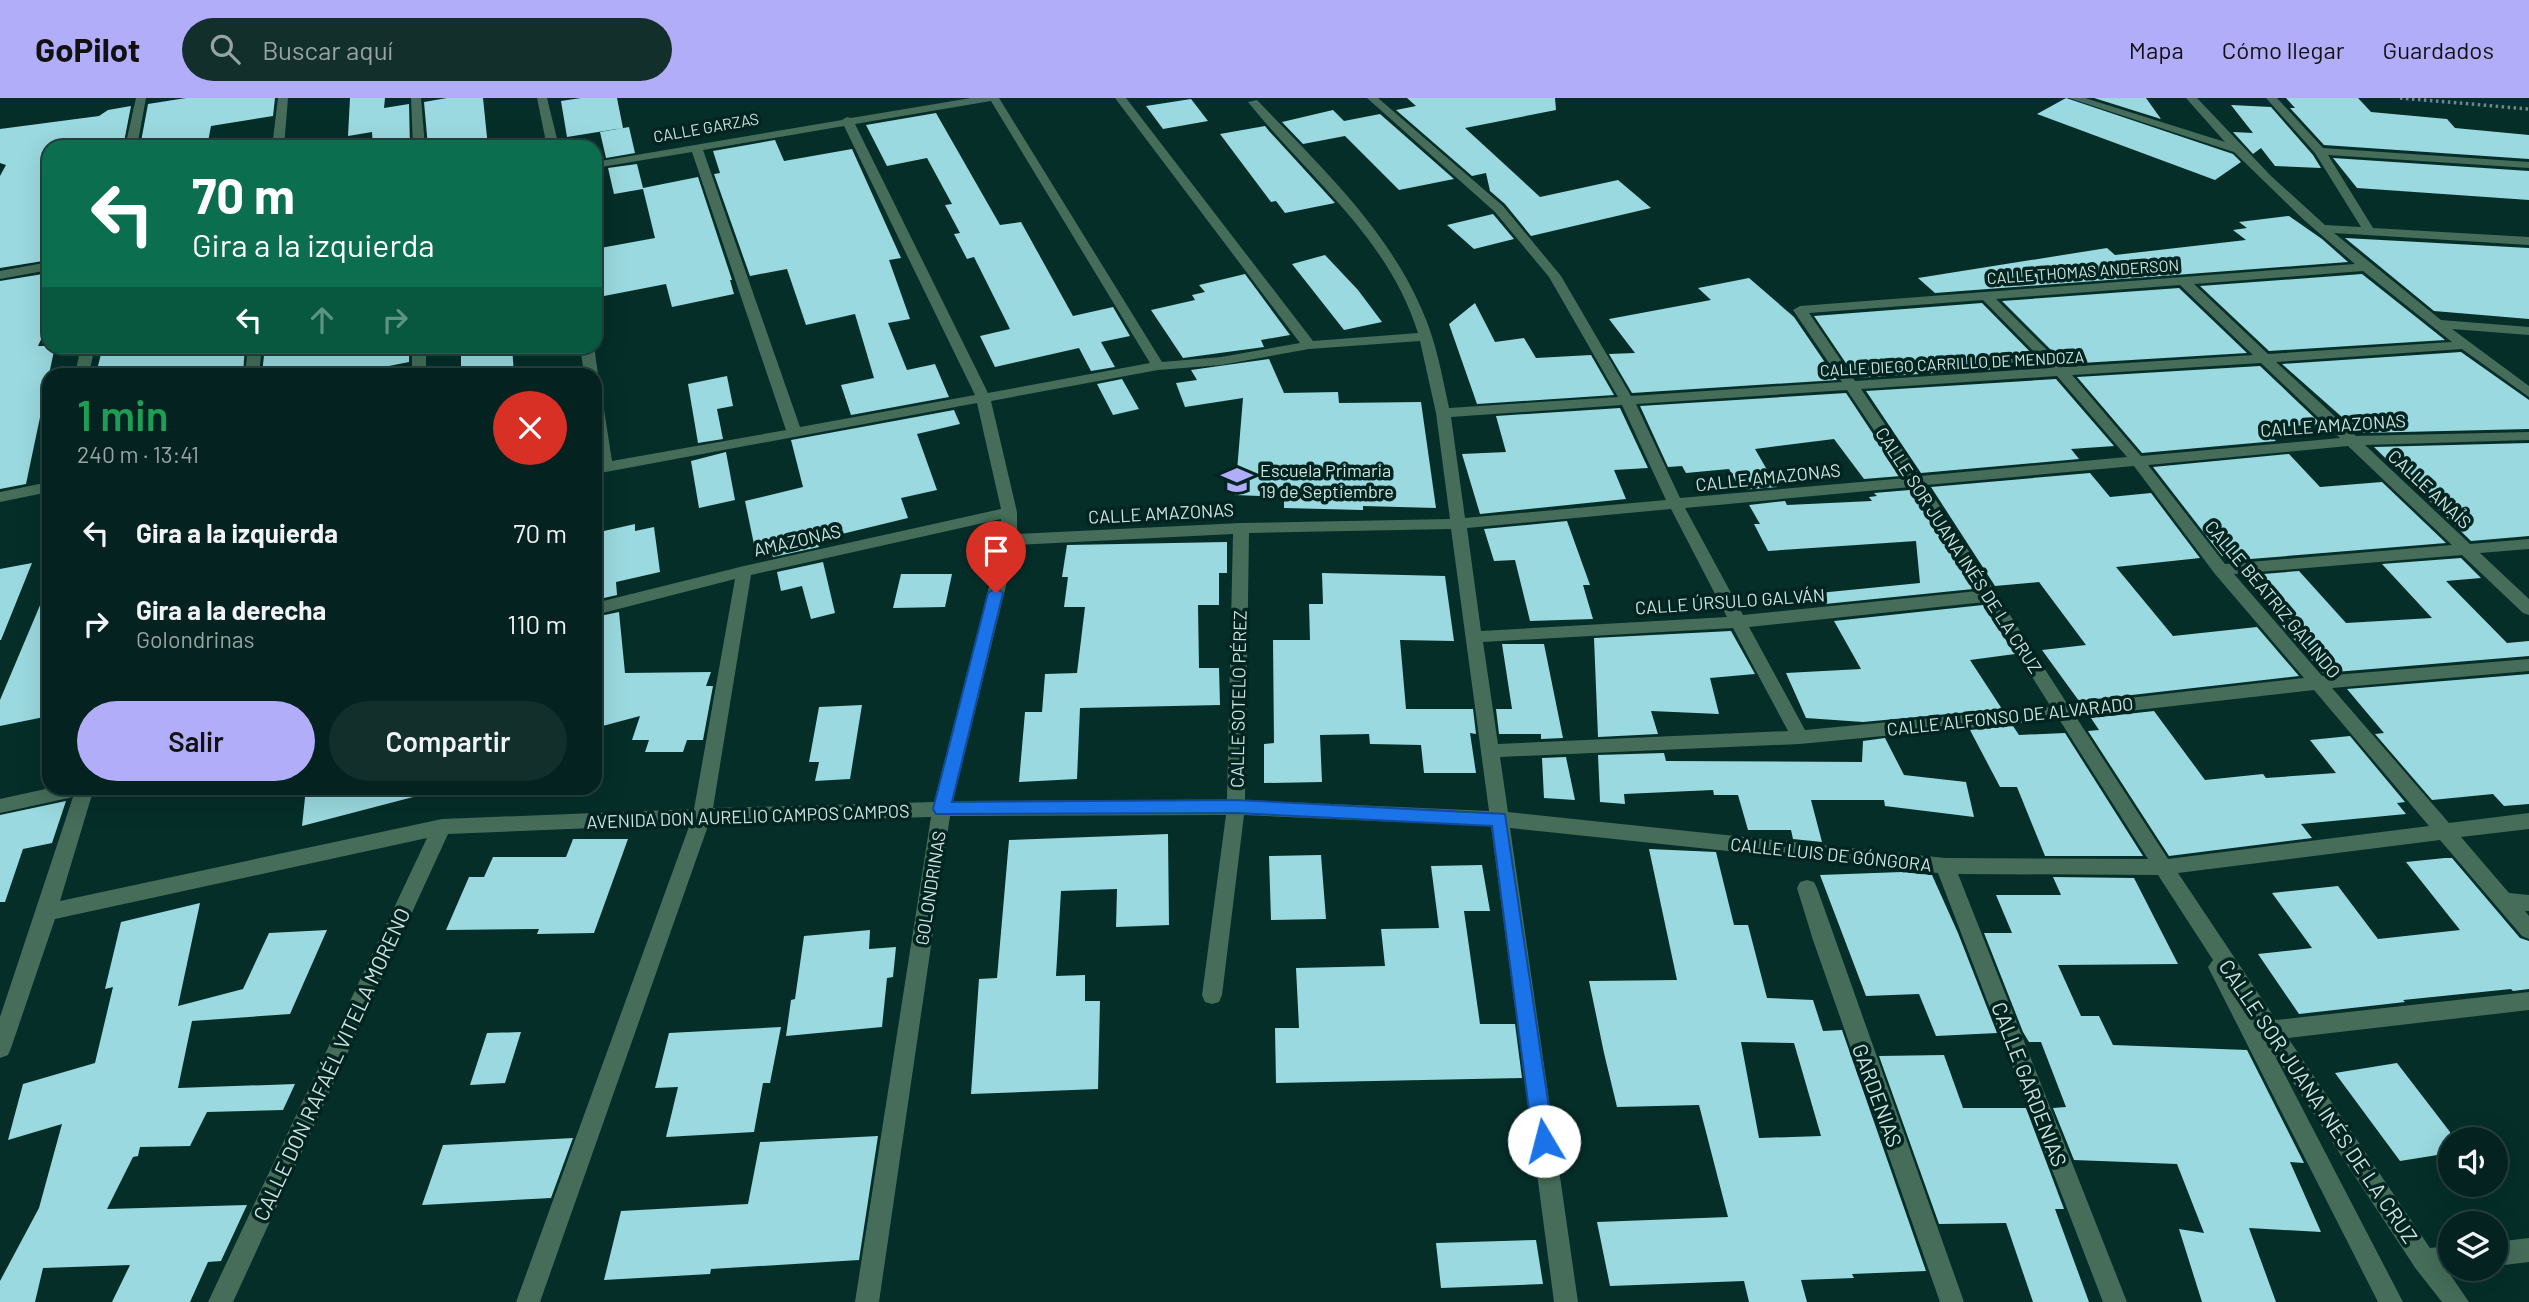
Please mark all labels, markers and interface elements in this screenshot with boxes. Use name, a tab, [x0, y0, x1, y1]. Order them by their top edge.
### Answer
search box	[182, 18, 672, 81]
text: GoPilot	[35, 29, 140, 69]
icon: search	[206, 30, 244, 68]
text: Buscar aquí	[262, 34, 393, 65]
text: Mapa	[2129, 35, 2184, 64]
text: Cómo llegar	[2222, 35, 2344, 64]
text: Guardados	[2382, 35, 2494, 64]
street label: CALLE GARZAS	[652, 108, 760, 146]
text: 70 m	[192, 165, 295, 224]
icon: left	[77, 168, 168, 259]
text: Gira a la izquierda	[192, 225, 435, 263]
street label: CALLE THOMAS ANDERSON	[1986, 255, 2180, 287]
icon: left	[230, 301, 268, 339]
icon: ahead	[303, 301, 341, 339]
icon: right	[376, 301, 414, 339]
street label: CALLE DIEGO CARRILLO DE MENDOZA	[1820, 347, 2085, 379]
text: 1 min	[77, 389, 169, 439]
button: close	[493, 391, 567, 465]
street label: CALLE AMAZONAS	[2259, 409, 2407, 441]
street label: CALLE SOR JUANA INÉS DE LA CRUZ	[1871, 423, 2047, 677]
text: 240 m · 13:41	[77, 440, 199, 468]
street label: CALLE ANAÍS	[2384, 445, 2476, 533]
street label: CALLE AMAZONAS	[1694, 458, 1842, 496]
place label: Escuela Primaria 19 de Septiembre	[1260, 459, 1394, 502]
school or university icon: Escuela Primaria 19 de Septiembre	[1220, 463, 1254, 497]
street label: CALLE AMAZONAS	[1088, 498, 1234, 528]
icon: left	[77, 514, 115, 552]
street label: CALLE BEATRIZ GALINDO	[2201, 516, 2345, 682]
text: Gira a la izquierda	[136, 517, 338, 548]
text: 70 m	[513, 517, 567, 548]
street label: AMAZONAS	[751, 519, 843, 561]
pin	[966, 521, 1026, 593]
icon: arrive	[977, 532, 1015, 570]
street label: CALLE ÚRSULO GALVÁN	[1634, 583, 1826, 619]
text: Gira a la derecha	[136, 594, 326, 625]
icon: right	[77, 605, 115, 643]
text: 110 m	[507, 608, 567, 639]
street label: CALLE SOTELO PÉREZ	[1225, 610, 1251, 788]
text: Golondrinas	[136, 625, 255, 653]
street label: CALLE ALFONSO DE ALVARADO	[1886, 692, 2134, 740]
button: Salir	[77, 701, 315, 781]
button: Compartir	[329, 701, 567, 781]
street label: AVENIDA DON AURELIO CAMPOS CAMPOS	[586, 799, 910, 833]
street label: GOLONDRINAS	[910, 829, 950, 947]
street label: CALLE LUIS DE GÓNGORA	[1729, 832, 1933, 876]
street label: CALLE DON RAFAÉL VITELA MORENO	[247, 903, 415, 1225]
street label: CALLE SOR JUANA INÉS DE LA CRUZ	[2214, 954, 2424, 1248]
street label: CALLE GARDENIAS	[1987, 998, 2073, 1170]
street label: GARDENIAS	[1848, 1040, 1908, 1150]
position arrow	[1507, 1104, 1581, 1178]
map controls	[2438, 1127, 2508, 1281]
button: sound	[2438, 1127, 2508, 1197]
button: layers	[2438, 1211, 2508, 1281]

